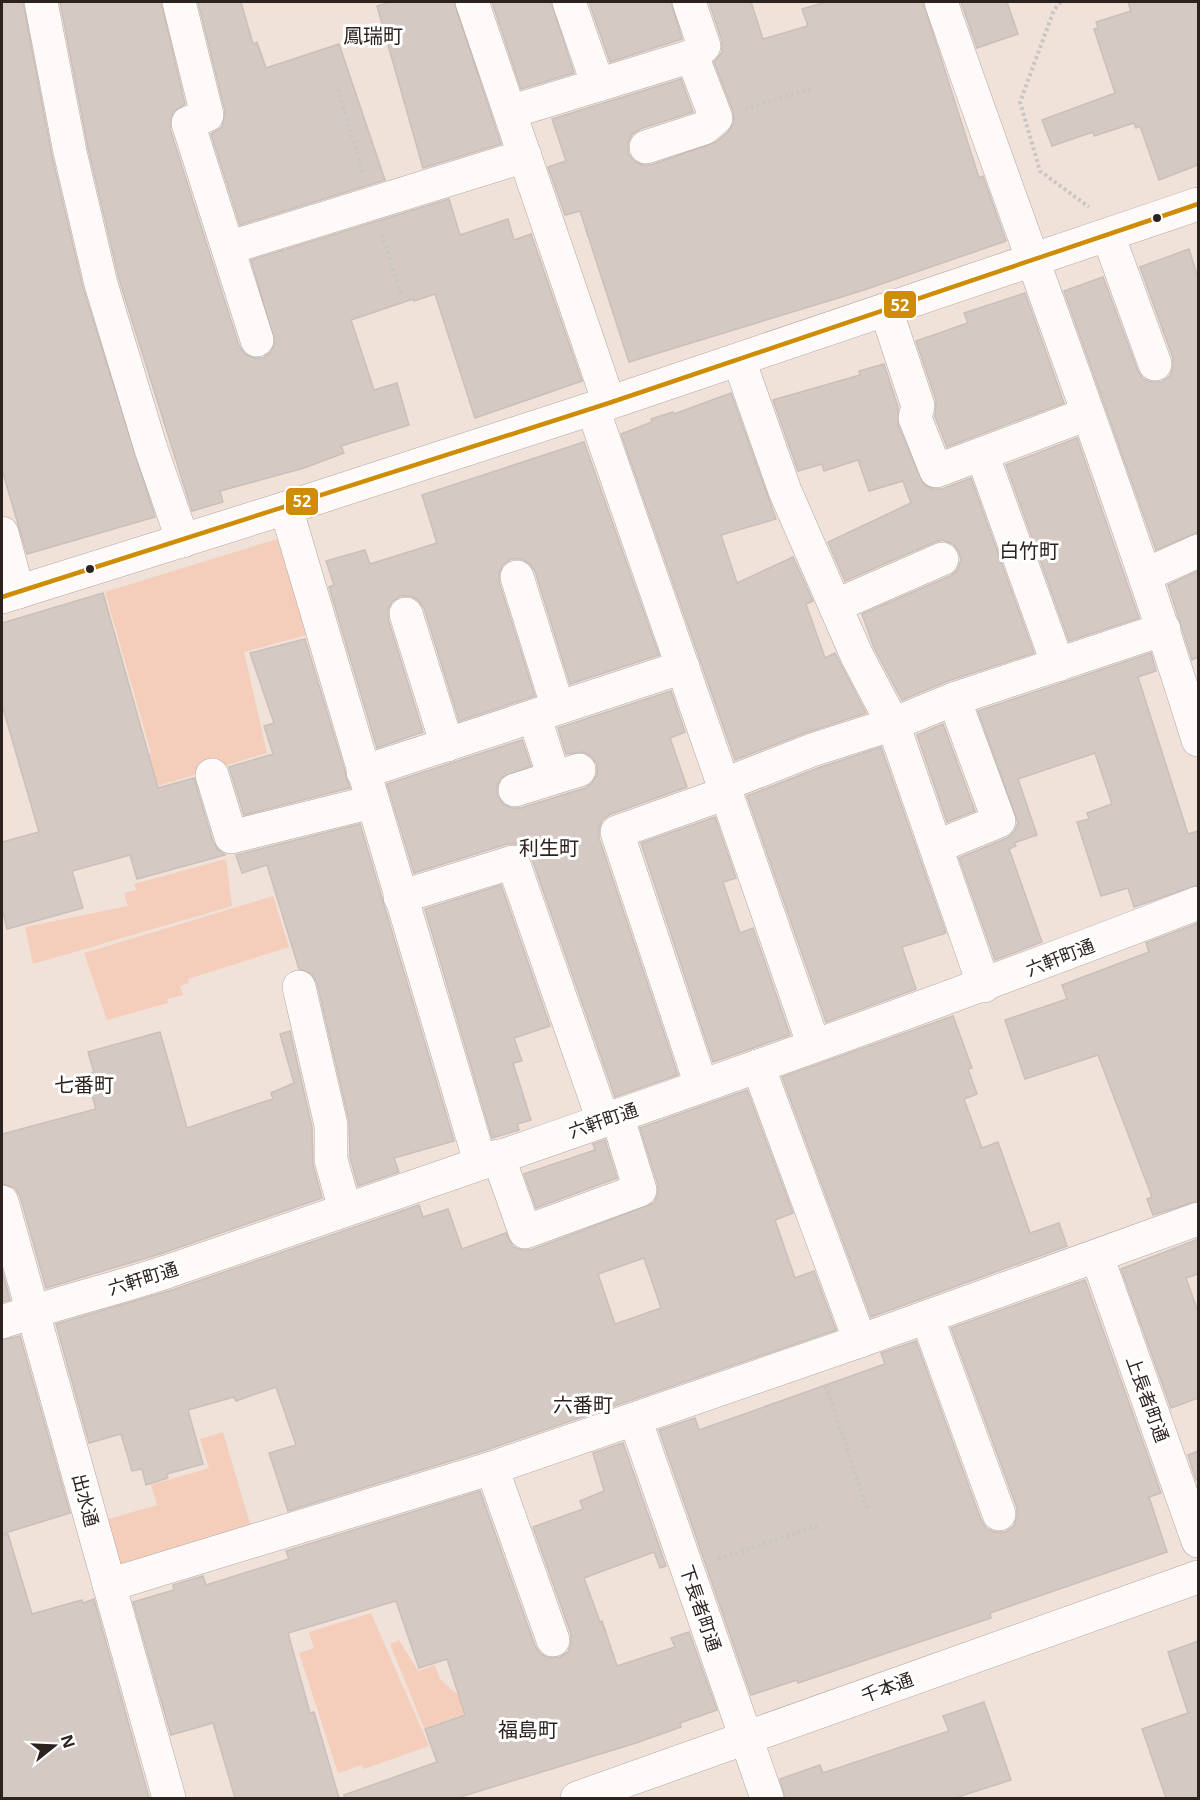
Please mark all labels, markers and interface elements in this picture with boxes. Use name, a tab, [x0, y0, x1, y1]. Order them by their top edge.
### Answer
district label: 鳳瑞町	[343, 22, 403, 49]
unlabelled marker	[1151, 212, 1163, 224]
line badge: 52	[883, 290, 917, 319]
text: 52	[891, 294, 909, 316]
line badge: 52	[285, 487, 319, 516]
text: 52	[293, 490, 311, 512]
district label: 白竹町	[999, 537, 1059, 564]
unlabelled marker	[84, 563, 96, 575]
district label: 利生町	[519, 834, 579, 861]
street label: 六軒町通	[1022, 933, 1098, 981]
district label: 七番町	[54, 1071, 114, 1098]
street label: 六軒町通	[565, 1097, 641, 1143]
street label: 六軒町通	[105, 1256, 181, 1300]
street label: 上長者町通	[1121, 1353, 1175, 1445]
district label: 六番町	[553, 1391, 613, 1418]
street label: 出水通	[67, 1471, 105, 1529]
street label: 下長者町通	[675, 1562, 727, 1654]
street label: 千本通	[858, 1666, 916, 1708]
north arrow	[24, 1716, 84, 1776]
district label: 福島町	[498, 1716, 558, 1743]
text: N	[56, 1732, 81, 1751]

